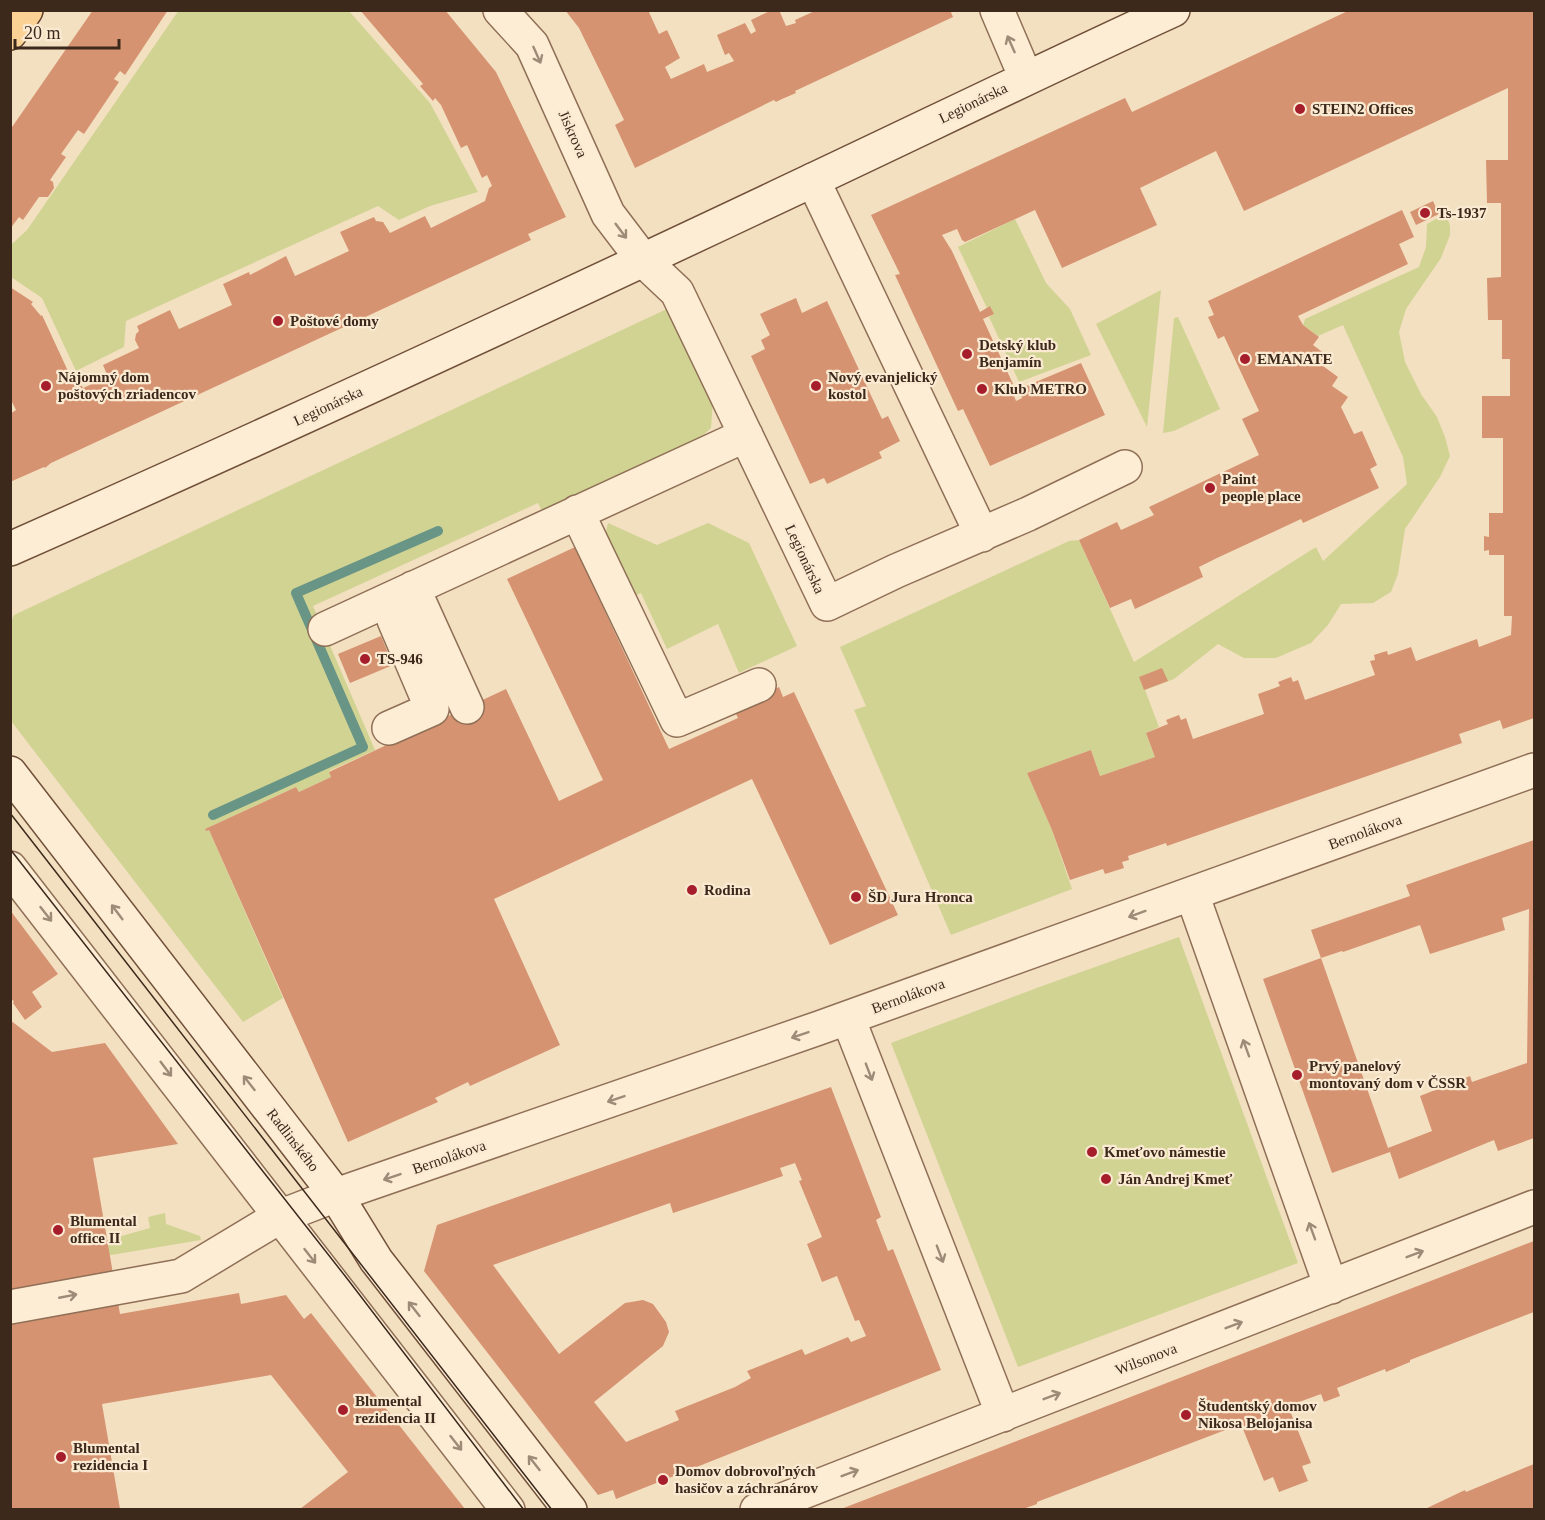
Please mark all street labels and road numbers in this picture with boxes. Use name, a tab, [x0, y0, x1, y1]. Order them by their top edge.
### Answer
street label: Legionárska	[936, 79, 1010, 126]
street label: Jiskrova	[556, 108, 591, 160]
street label: Legionárska	[291, 383, 365, 429]
street label: Legionárska	[782, 522, 828, 596]
street label: Bernolákova	[1326, 811, 1404, 853]
street label: Bernolákova	[869, 975, 947, 1017]
street label: Radlinského	[264, 1106, 322, 1174]
street label: Bernolákova	[410, 1137, 488, 1177]
street label: Wilsonova	[1113, 1340, 1179, 1378]

